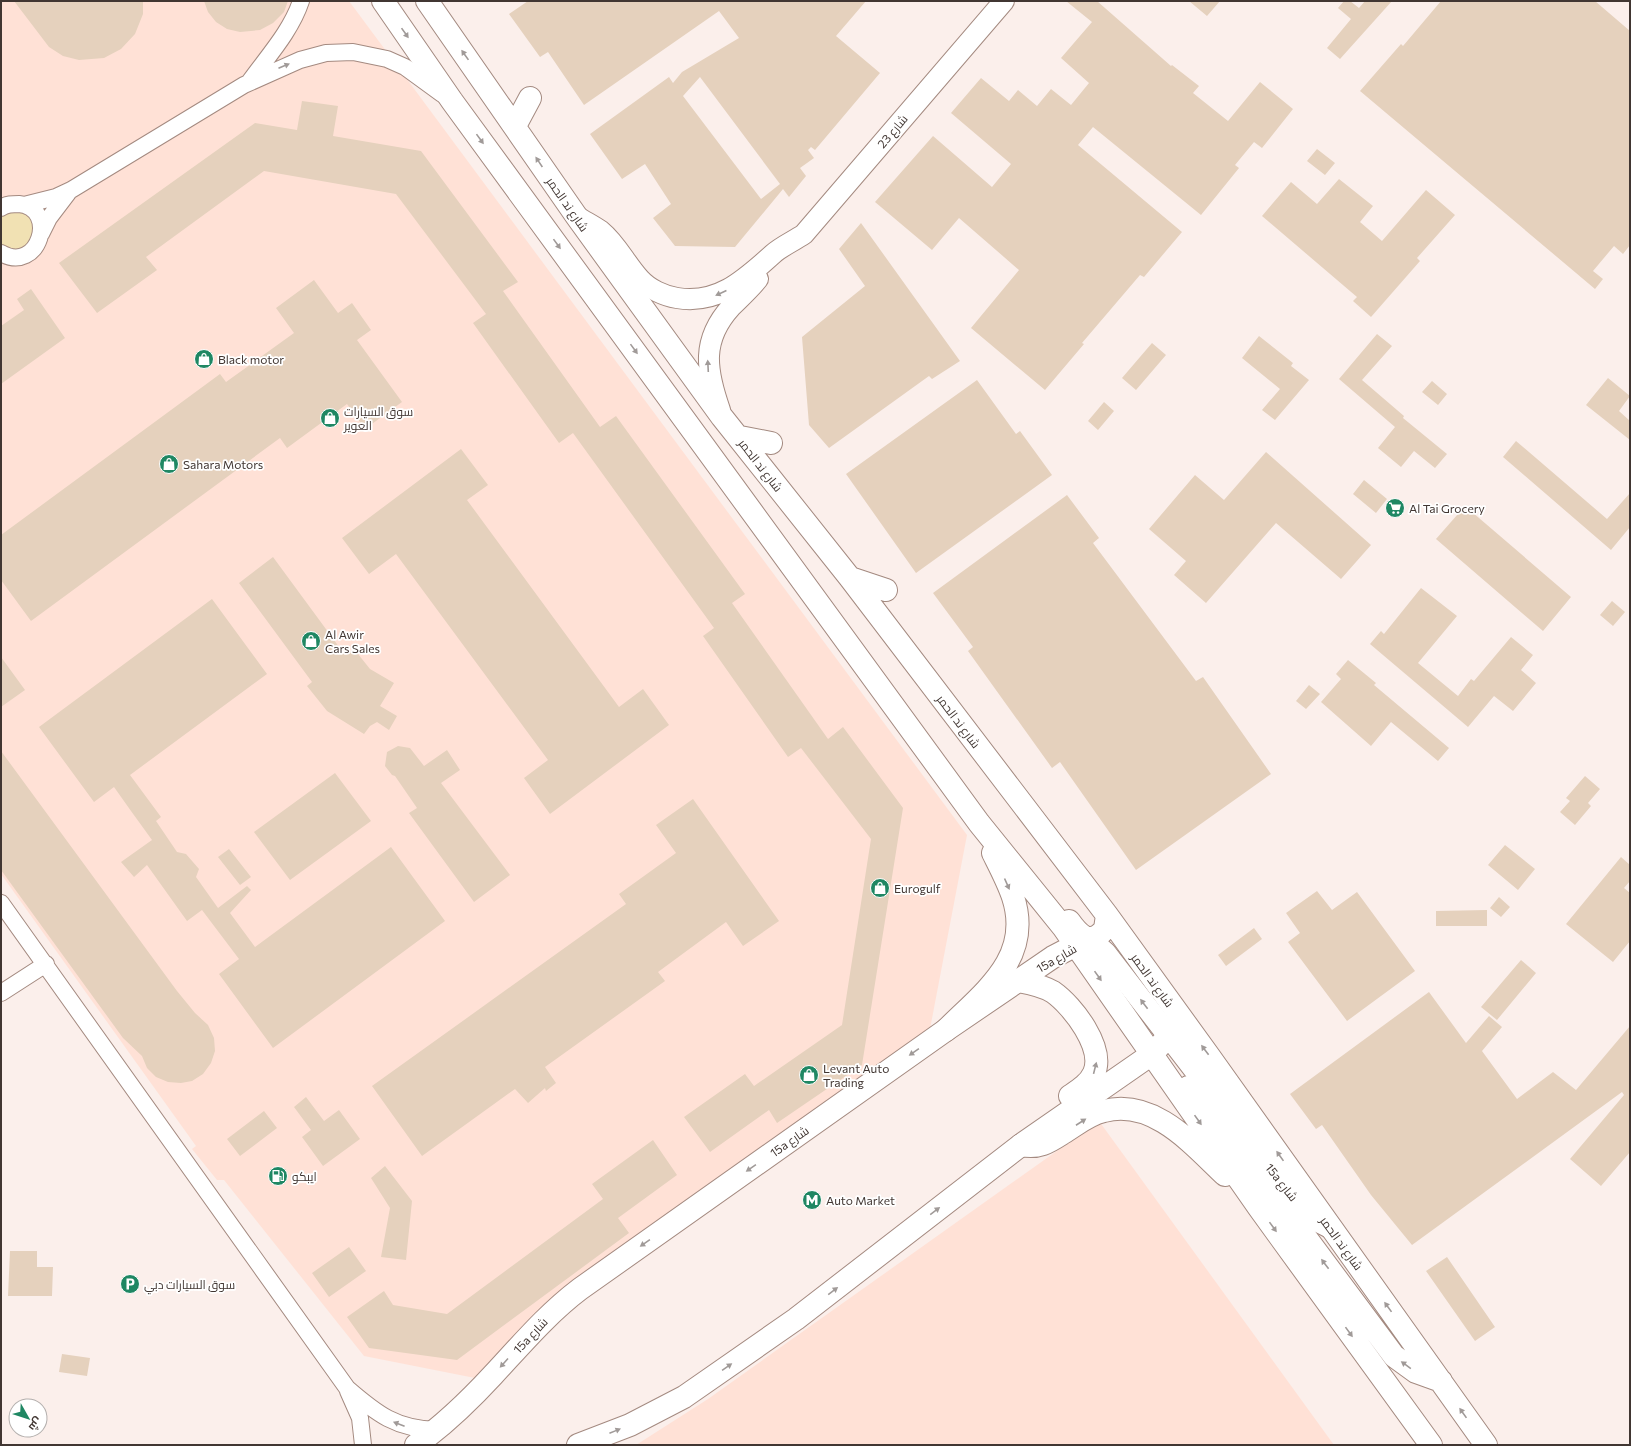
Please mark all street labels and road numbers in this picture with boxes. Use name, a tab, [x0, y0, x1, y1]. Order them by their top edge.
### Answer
street label: شارع 23	[874, 111, 911, 152]
street label: شارع ند الحمر	[542, 173, 592, 235]
street label: شارع ند الحمر	[734, 435, 786, 495]
street label: شارع ند الحمر	[932, 691, 984, 752]
street label: 15a شارع	[1034, 941, 1080, 977]
street label: شارع ند الحمر	[1127, 950, 1177, 1011]
street label: 15a شارع	[767, 1123, 812, 1161]
street label: 15a شارع	[1261, 1160, 1301, 1205]
street label: شارع ند الحمر	[1316, 1213, 1366, 1274]
street label: 15a شارع	[510, 1314, 552, 1357]

